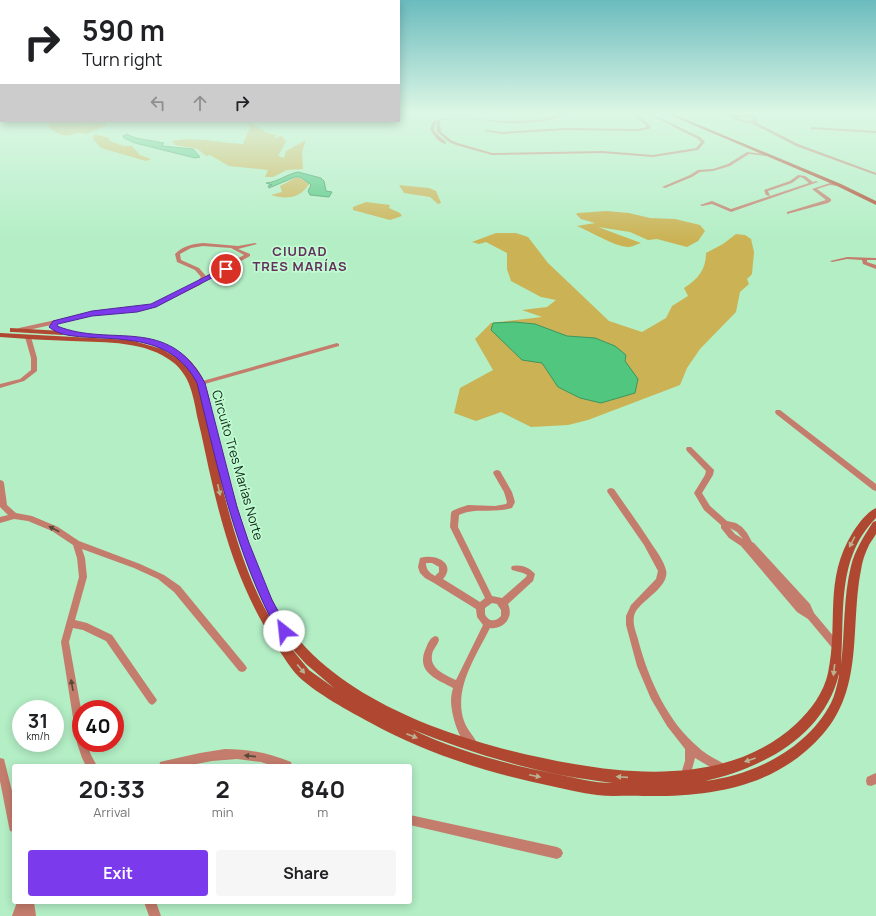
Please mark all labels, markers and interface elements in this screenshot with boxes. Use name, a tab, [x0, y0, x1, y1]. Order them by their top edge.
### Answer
text: 590 m	[82, 11, 165, 49]
icon: right	[16, 16, 68, 68]
text: Turn right	[82, 47, 163, 71]
icon: left	[147, 92, 169, 114]
icon: ahead	[189, 92, 211, 114]
icon: right	[231, 92, 253, 114]
district label: CIUDAD TRES MARÍAS	[252, 242, 348, 275]
pin	[209, 252, 243, 286]
icon: arrive	[215, 258, 237, 280]
street label: Circuito Tres Marías Norte	[208, 388, 268, 542]
one-way arrow	[216, 484, 222, 496]
one-way arrow	[48, 526, 60, 532]
one-way arrow	[849, 536, 856, 548]
position arrow	[263, 610, 305, 652]
one-way arrow	[297, 664, 306, 675]
one-way arrow	[831, 664, 837, 676]
one-way arrow	[69, 679, 75, 691]
speed limit sign: 40	[72, 700, 124, 752]
text: 31	[28, 707, 48, 734]
text: km/h	[26, 729, 50, 743]
one-way arrow	[406, 734, 418, 740]
one-way arrow	[244, 753, 256, 759]
one-way arrow	[743, 758, 755, 764]
text: 20:33	[79, 772, 145, 805]
text: 2	[215, 772, 230, 805]
text: 840	[300, 772, 345, 805]
one-way arrow	[616, 773, 628, 780]
one-way arrow	[529, 774, 542, 780]
text: Arrival	[93, 803, 130, 821]
text: min	[212, 803, 233, 821]
text: m	[317, 803, 328, 821]
button: Exit	[28, 850, 208, 896]
button: Share	[216, 850, 396, 896]

